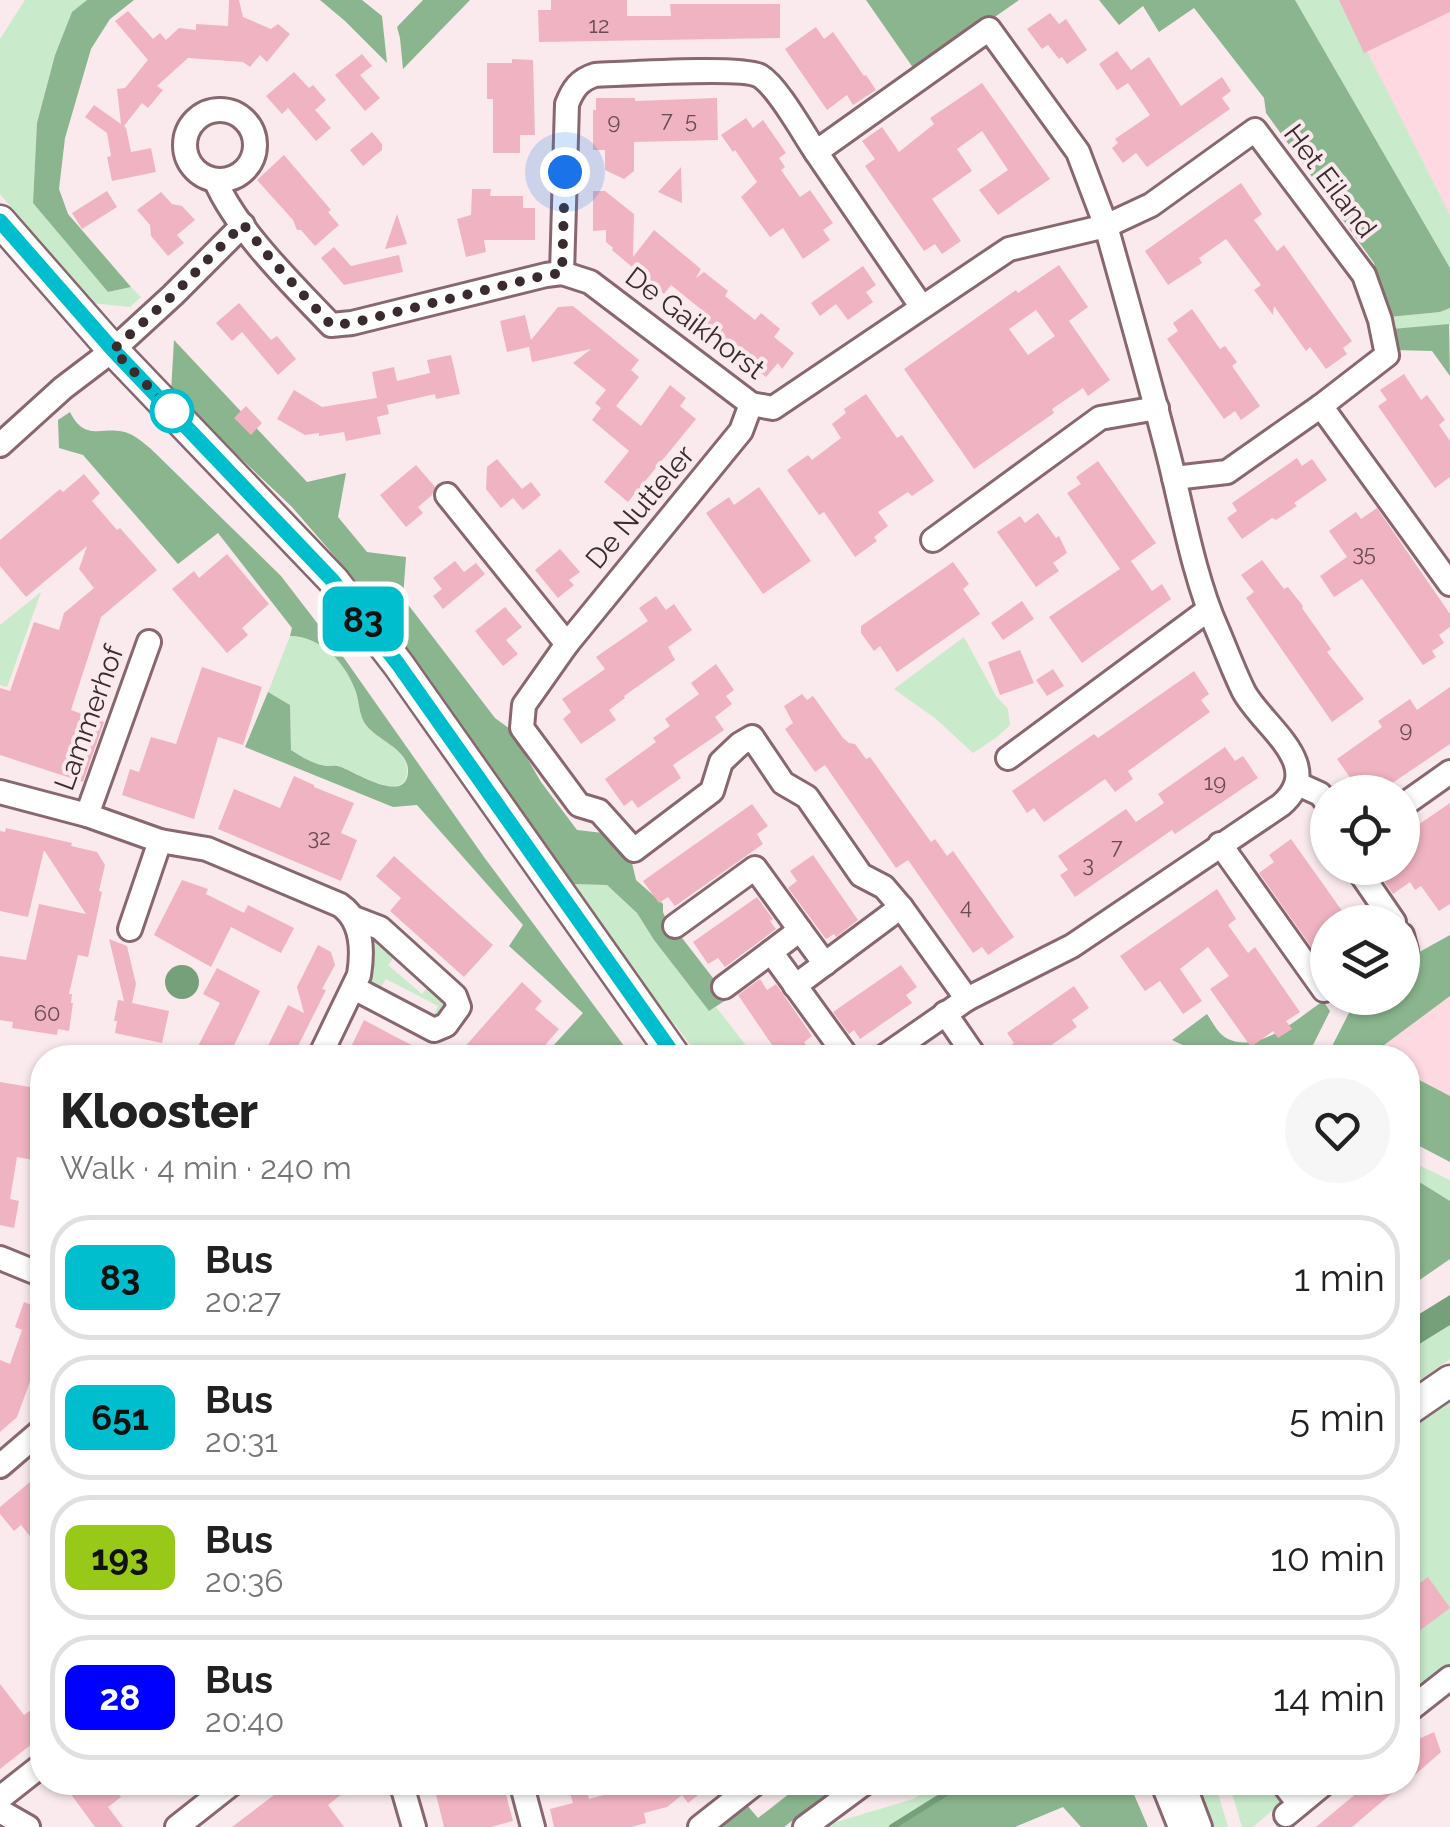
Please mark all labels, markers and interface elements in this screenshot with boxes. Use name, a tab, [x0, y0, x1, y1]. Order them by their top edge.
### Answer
house number: 12	[589, 12, 609, 38]
house number: 7	[661, 106, 673, 132]
house number: 5	[685, 107, 697, 133]
house number: 9	[608, 108, 620, 134]
street label: Het Eiland	[1277, 118, 1383, 244]
your location	[540, 147, 590, 197]
street label: De Gaikhorst	[619, 260, 772, 386]
unlabelled marker	[151, 390, 193, 432]
street label: De Nutteler	[579, 439, 701, 575]
house number: 35	[1352, 540, 1376, 566]
line badge: 83	[318, 586, 408, 652]
text: 83	[343, 599, 383, 640]
street label: Lammerhof	[48, 640, 131, 795]
house number: 9	[1400, 716, 1412, 742]
house number: 19	[1204, 769, 1226, 795]
map controls	[1310, 775, 1420, 1015]
button: locate	[1310, 775, 1420, 885]
house number: 32	[307, 824, 331, 850]
house number: 7	[1111, 833, 1123, 859]
house number: 3	[1082, 851, 1094, 877]
house number: 4	[960, 893, 972, 919]
button: layers	[1310, 905, 1420, 1015]
house number: 60	[34, 1000, 60, 1026]
button: heart	[1285, 1078, 1390, 1183]
text: Klooster	[60, 1083, 258, 1139]
text: Walk · 4 min · 240 m	[60, 1149, 352, 1186]
text: Bus	[205, 1237, 273, 1282]
text: 1 min	[1294, 1255, 1385, 1300]
text: 83	[100, 1257, 140, 1298]
text: 20:27	[205, 1282, 281, 1319]
text: Bus	[205, 1377, 273, 1422]
text: 5 min	[1289, 1395, 1385, 1440]
text: 651	[91, 1397, 149, 1438]
text: 20:31	[205, 1422, 278, 1459]
text: Bus	[205, 1517, 273, 1562]
text: 10 min	[1270, 1535, 1385, 1580]
text: 193	[91, 1537, 149, 1578]
text: 20:36	[205, 1562, 284, 1599]
text: Bus	[205, 1657, 273, 1702]
text: 14 min	[1273, 1675, 1385, 1720]
text: 28	[100, 1677, 140, 1718]
text: 20:40	[205, 1702, 284, 1739]

